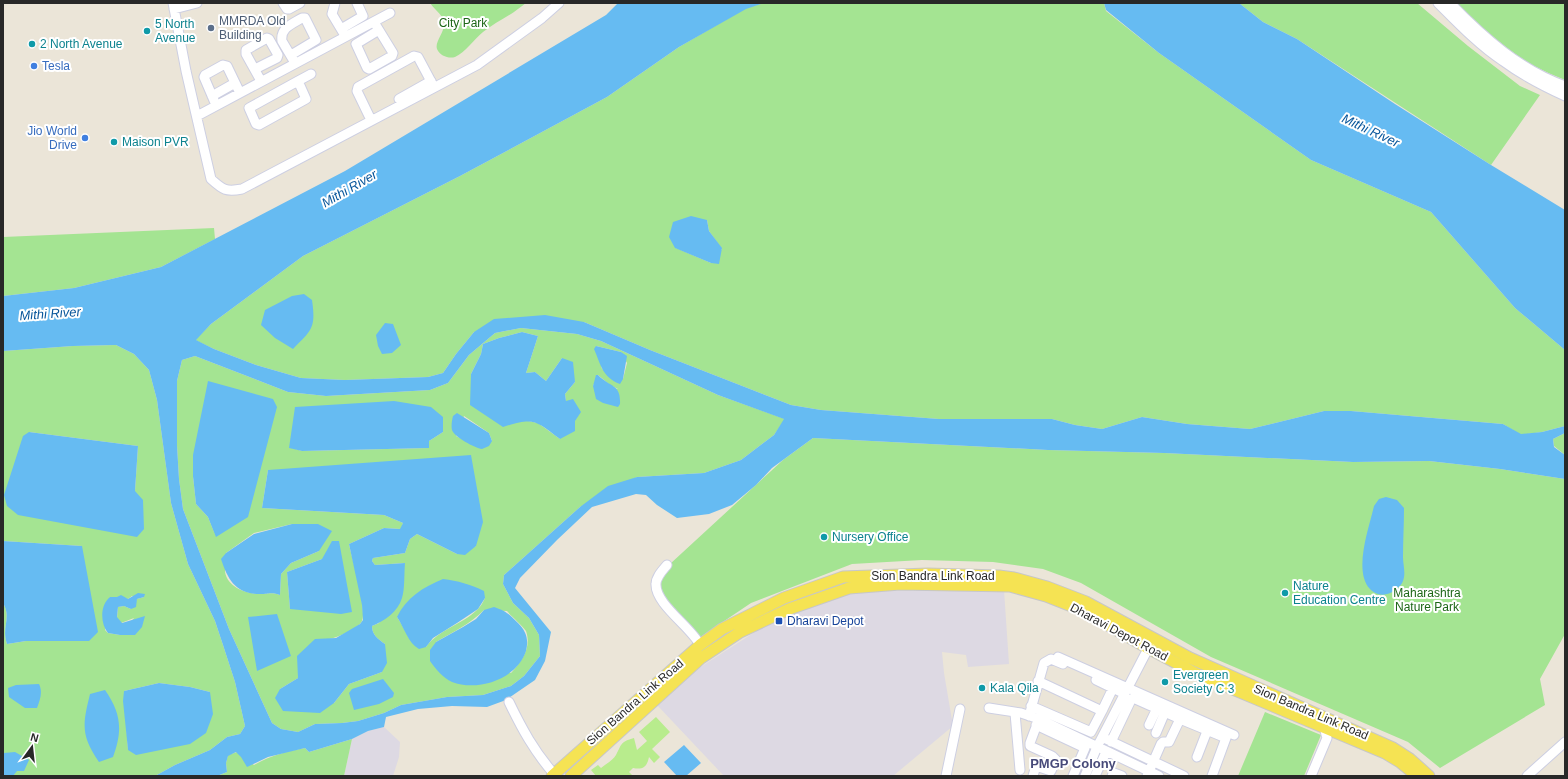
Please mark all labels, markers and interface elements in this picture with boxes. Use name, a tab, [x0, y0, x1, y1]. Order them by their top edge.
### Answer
place label: MMRDA Old Building	[219, 14, 286, 42]
park label: City Park	[439, 16, 488, 30]
place label: 5 North Avenue	[155, 17, 196, 45]
marker: MMRDA Old Building	[206, 23, 216, 33]
marker: 5 North Avenue	[142, 26, 152, 36]
place label: 2 North Avenue	[40, 37, 123, 51]
marker: 2 North Avenue	[27, 39, 37, 49]
place label: Tesla	[42, 59, 70, 73]
marker: Tesla	[29, 61, 39, 71]
water label: Mithi River	[1340, 111, 1402, 151]
place label: Jio World Drive	[27, 124, 77, 152]
marker: Jio World Drive	[80, 133, 90, 143]
place label: Maison PVR	[122, 135, 189, 149]
marker: Maison PVR	[109, 137, 119, 147]
water label: Mithi River	[319, 166, 380, 210]
water label: Mithi River	[19, 304, 82, 323]
place label: Nursery Office	[832, 530, 909, 544]
marker: Nursery Office	[819, 532, 829, 542]
street label: Sion Bandra Link Road	[871, 569, 995, 583]
place label: Nature Education Centre	[1293, 579, 1386, 607]
park label: Maharashtra Nature Park	[1393, 586, 1461, 614]
marker: Nature Education Centre	[1280, 588, 1290, 598]
street label: Dharavi Depot Road	[1068, 600, 1170, 664]
place label: Dharavi Depot	[787, 614, 864, 628]
marker: Dharavi Depot	[774, 616, 784, 626]
street label: Sion Bandra Link Road	[584, 656, 686, 748]
place label: Evergreen Society C 3	[1173, 668, 1235, 696]
marker: Evergreen Society C 3	[1160, 677, 1170, 687]
place label: Kala Qila	[990, 681, 1039, 695]
street label: Sion Bandra Link Road	[1251, 681, 1371, 743]
marker: Kala Qila	[977, 683, 987, 693]
north arrow	[12, 727, 52, 767]
text: N	[29, 731, 40, 744]
district label: PMGP Colony	[1030, 756, 1117, 771]

